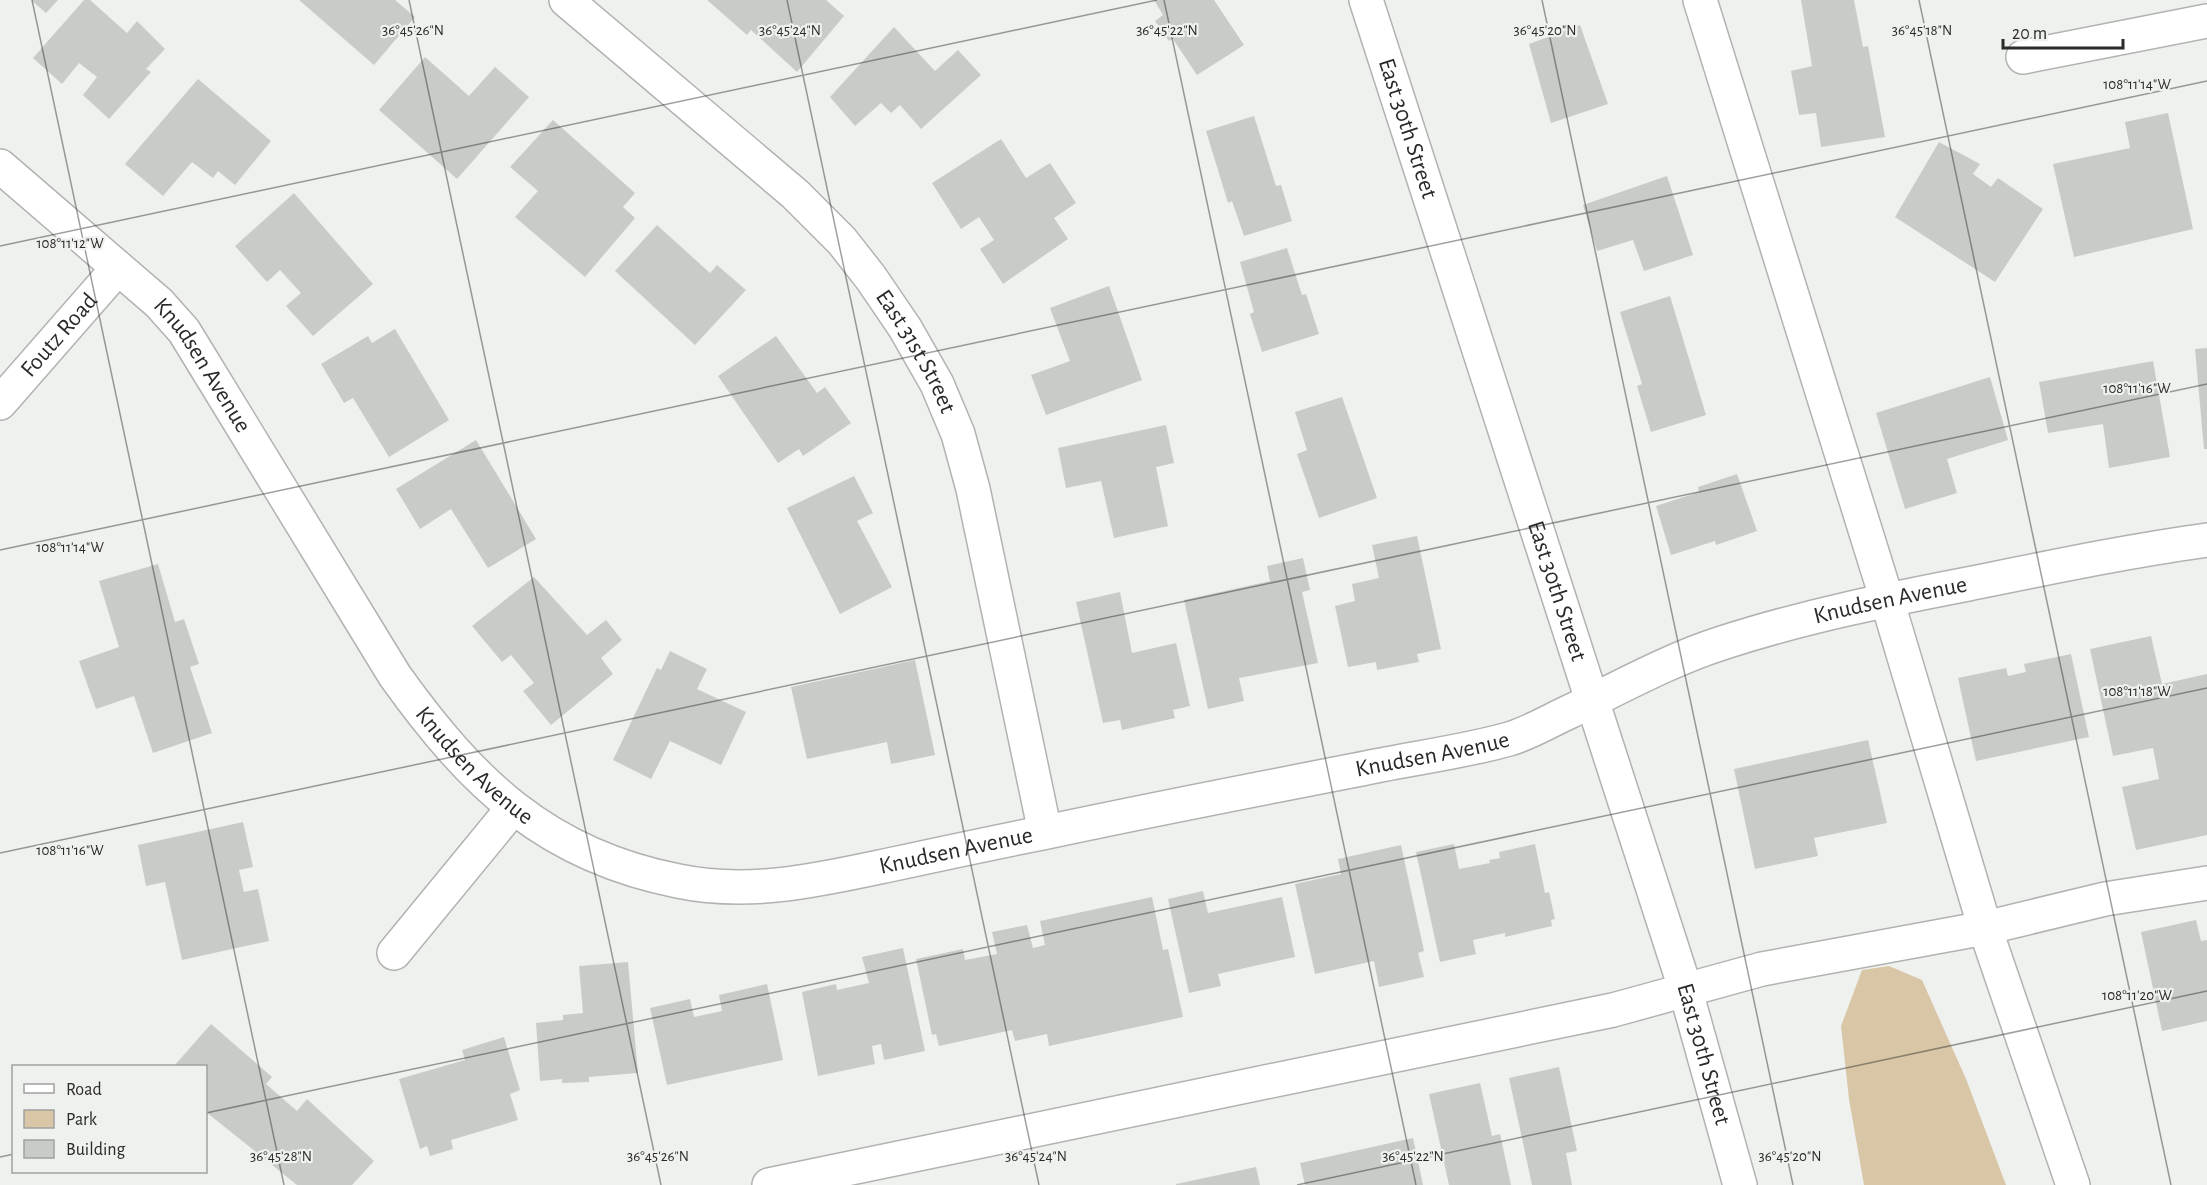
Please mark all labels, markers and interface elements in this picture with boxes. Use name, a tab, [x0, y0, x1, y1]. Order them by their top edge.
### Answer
scale bar	[2003, 12, 2123, 50]
text: 36°45'26"N	[382, 23, 444, 38]
text: 36°45'24"N	[759, 23, 821, 38]
text: 36°45'22"N	[1136, 23, 1198, 38]
text: 36°45'20"N	[1514, 23, 1576, 38]
text: 36°45'18"N	[1892, 23, 1952, 38]
text: 20 m	[2012, 25, 2047, 43]
street label: East 30th Street	[1374, 55, 1441, 202]
text: 108°11'14"W	[2103, 77, 2171, 92]
text: 108°11'12"W	[36, 236, 104, 251]
street label: East 31st Street	[871, 286, 960, 417]
street label: Foutz Road	[16, 289, 102, 382]
street label: Knudsen Avenue	[149, 293, 255, 437]
text: 108°11'16"W	[2103, 381, 2171, 396]
street label: East 30th Street	[1523, 518, 1591, 664]
text: 108°11'14"W	[36, 540, 104, 555]
street label: Knudsen Avenue	[1811, 572, 1969, 629]
text: 108°11'18"W	[2103, 684, 2171, 699]
street label: Knudsen Avenue	[411, 702, 537, 829]
street label: Knudsen Avenue	[1353, 727, 1512, 782]
street label: Knudsen Avenue	[877, 823, 1035, 879]
text: 108°11'16"W	[36, 843, 104, 858]
street label: East 30th Street	[1672, 981, 1735, 1128]
text: 108°11'20"W	[2102, 988, 2173, 1003]
legend	[12, 1065, 207, 1173]
text: Road	[66, 1081, 102, 1099]
text: Park	[66, 1111, 98, 1129]
text: Building	[66, 1141, 126, 1159]
text: 36°45'28"N	[250, 1149, 312, 1164]
text: 36°45'26"N	[627, 1149, 689, 1164]
text: 36°45'24"N	[1005, 1149, 1067, 1164]
text: 36°45'22"N	[1382, 1149, 1444, 1164]
text: 36°45'20"N	[1759, 1149, 1821, 1164]

